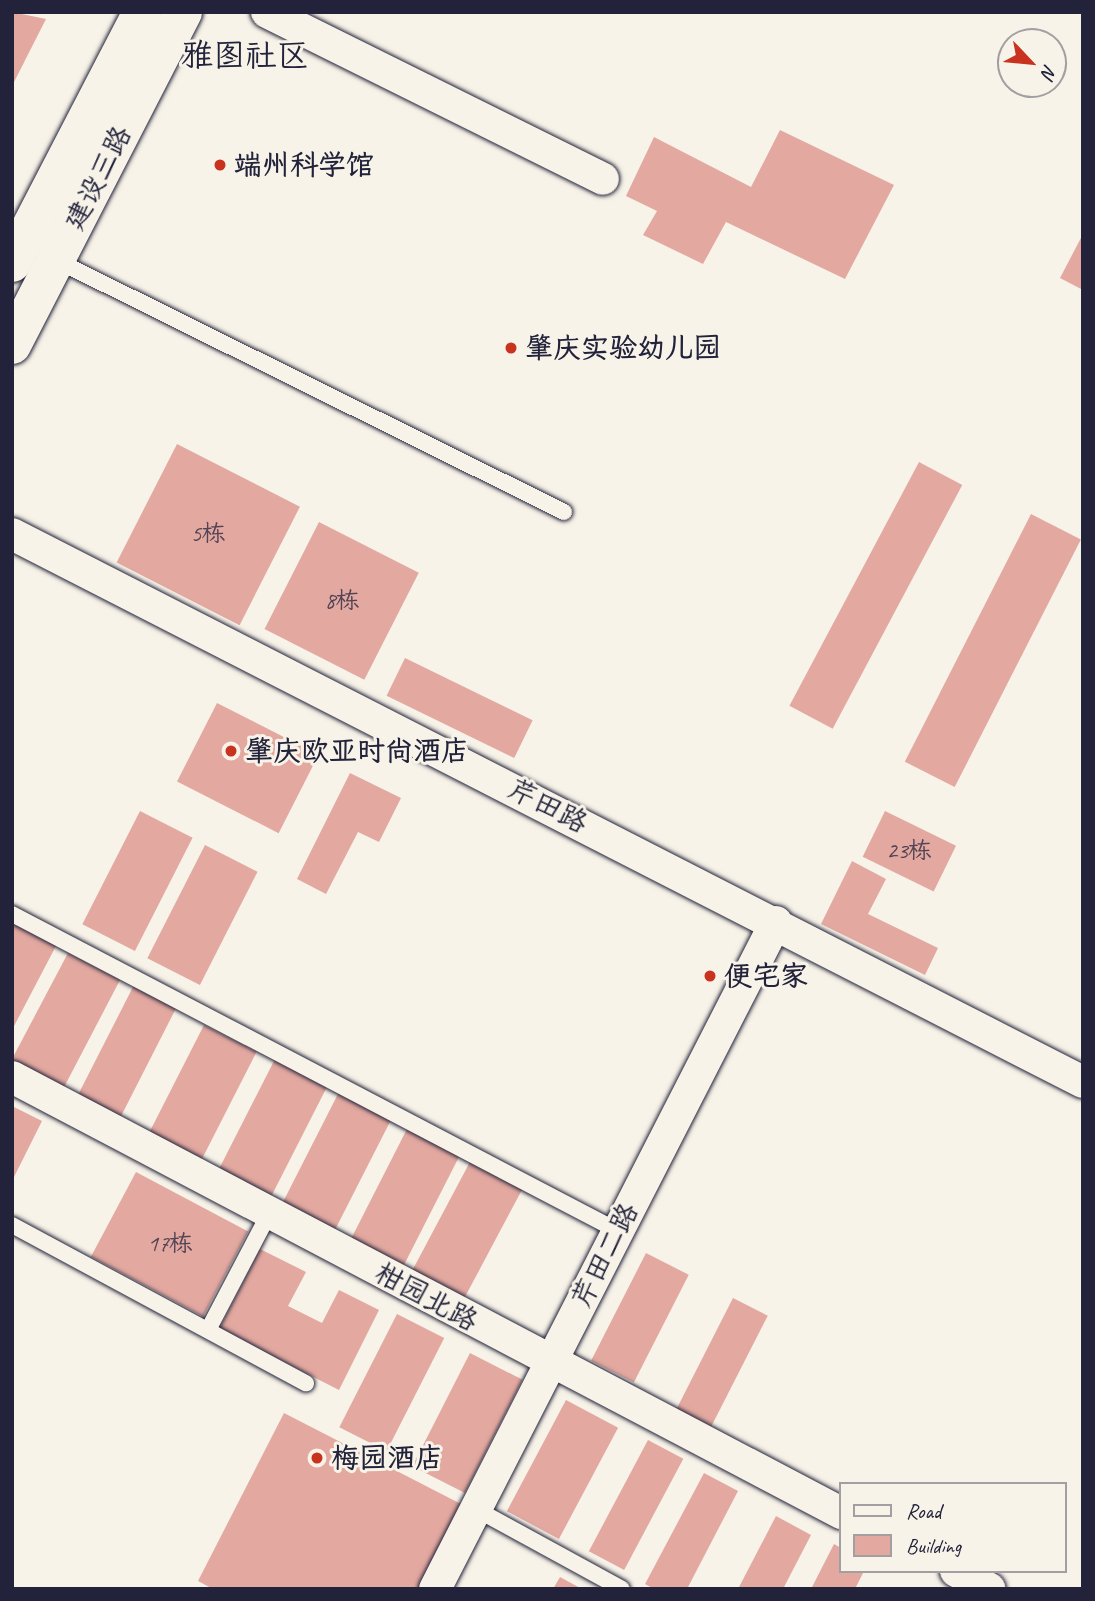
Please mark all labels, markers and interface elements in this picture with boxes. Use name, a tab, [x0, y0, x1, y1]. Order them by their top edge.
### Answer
north arrow	[997, 28, 1067, 98]
district label: 雅图社区	[181, 37, 309, 75]
text: N	[1036, 61, 1062, 82]
street label: 建设三路	[58, 120, 138, 236]
place label: 端州科学馆	[234, 148, 374, 182]
marker: 端州科学馆	[212, 157, 228, 173]
place label: 肇庆实验幼儿园	[525, 331, 721, 365]
marker: 肇庆实验幼儿园	[503, 340, 519, 356]
house number: 5栋	[191, 520, 225, 548]
house number: 8栋	[325, 587, 359, 615]
place label: 肇庆欧亚时尚酒店	[245, 734, 469, 768]
marker: 肇庆欧亚时尚酒店	[223, 743, 239, 759]
street label: 芹田路	[503, 772, 593, 840]
house number: 23栋	[886, 837, 932, 865]
place label: 便宅家	[724, 959, 808, 993]
marker: 便宅家	[702, 968, 718, 984]
street label: 芹田二路	[565, 1197, 645, 1313]
house number: 17栋	[147, 1230, 193, 1258]
street label: 柑园北路	[369, 1256, 483, 1338]
place label: 梅园酒店	[331, 1441, 443, 1475]
marker: 梅园酒店	[309, 1450, 325, 1466]
legend	[839, 1482, 1067, 1573]
text: Road	[906, 1498, 941, 1524]
text: Building	[906, 1533, 961, 1559]

